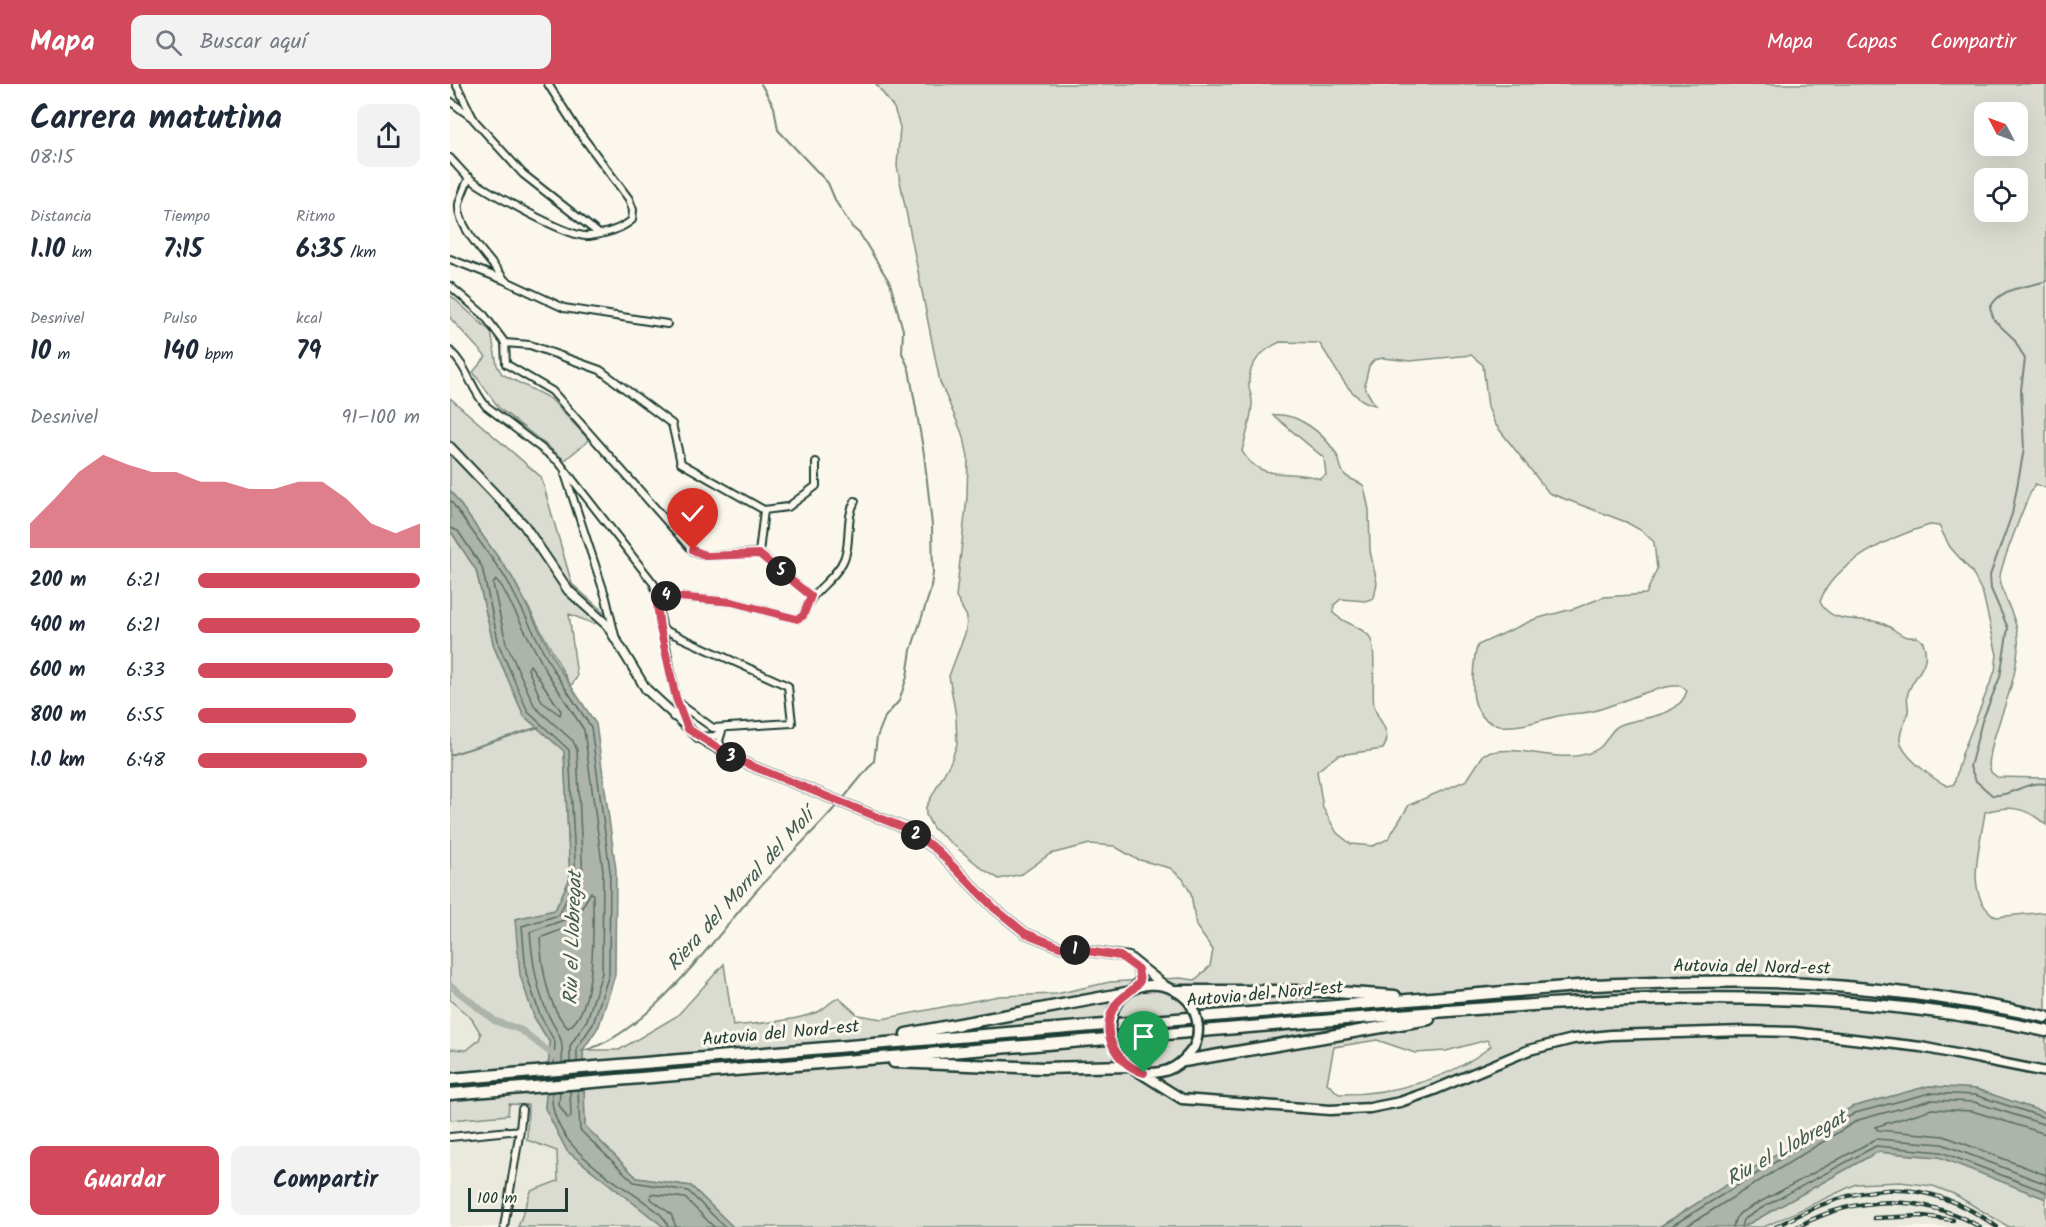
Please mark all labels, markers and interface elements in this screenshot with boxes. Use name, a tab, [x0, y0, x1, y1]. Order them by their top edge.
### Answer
search box	[131, 15, 551, 69]
text: Mapa	[30, 20, 95, 65]
text: Buscar aquí	[200, 25, 307, 60]
icon: search	[152, 26, 185, 59]
text: Mapa	[1767, 26, 1813, 59]
text: Capas	[1846, 26, 1897, 59]
text: Compartir	[1930, 26, 2016, 59]
text: Carrera matutina	[30, 93, 282, 146]
north arrow	[1974, 102, 2028, 156]
map controls	[1974, 102, 2028, 222]
button: share	[357, 104, 420, 167]
text: 08:15	[30, 142, 74, 174]
button: locate	[1974, 168, 2028, 222]
text: Distancia	[30, 204, 92, 229]
text: Tiempo	[163, 204, 210, 229]
text: Ritmo	[296, 204, 335, 229]
text: 1.10	[30, 229, 65, 271]
text: 7:15	[163, 229, 203, 271]
text: 6:35	[296, 229, 344, 271]
text: km	[65, 240, 92, 265]
text: /km	[344, 240, 376, 265]
text: Desnivel	[30, 306, 85, 331]
text: Pulso	[163, 306, 197, 331]
text: kcal	[296, 306, 322, 331]
text: 10	[30, 331, 51, 373]
text: 140	[163, 331, 198, 373]
text: 79	[296, 331, 321, 373]
text: m	[51, 342, 70, 367]
text: bpm	[198, 342, 234, 367]
text: Desnivel	[30, 402, 98, 434]
text: 91–100 m	[342, 402, 420, 434]
pin	[667, 488, 718, 550]
icon: check	[676, 497, 709, 530]
pin: 5	[766, 556, 796, 586]
text: 5	[777, 558, 785, 583]
text: 200 m	[30, 565, 86, 597]
text: 6:21	[126, 565, 160, 597]
pin: 4	[651, 581, 681, 611]
text: 4	[662, 583, 670, 608]
text: 400 m	[30, 610, 86, 642]
text: 6:21	[126, 610, 160, 642]
text: 600 m	[30, 655, 85, 687]
text: 6:33	[126, 655, 165, 687]
text: 800 m	[30, 700, 86, 732]
text: 6:55	[126, 700, 164, 732]
pin: 3	[716, 742, 746, 772]
text: 3	[727, 744, 735, 769]
text: 1.0 km	[30, 745, 85, 777]
text: 6:48	[126, 745, 165, 777]
water label: Riera del Morral del Molí	[659, 798, 827, 979]
pin: 2	[901, 820, 931, 850]
text: 2	[911, 822, 921, 847]
water label: Riu el Llobregat	[556, 867, 592, 1005]
pin: 1	[1060, 935, 1090, 965]
text: 1	[1073, 937, 1077, 962]
street label: Autovia del Nord-est	[1673, 952, 1832, 984]
street label: Autovia del Nord-est	[1185, 974, 1346, 1016]
pin	[1118, 1011, 1169, 1073]
street label: Autovia del Nord-est	[701, 1013, 862, 1055]
icon: arrive	[1127, 1020, 1160, 1053]
water label: Riu el Llobregat	[1721, 1101, 1856, 1195]
button: Guardar	[30, 1146, 219, 1215]
button: Compartir	[231, 1146, 420, 1215]
scale bar	[468, 1185, 568, 1212]
text: 100 m	[477, 1186, 517, 1211]

